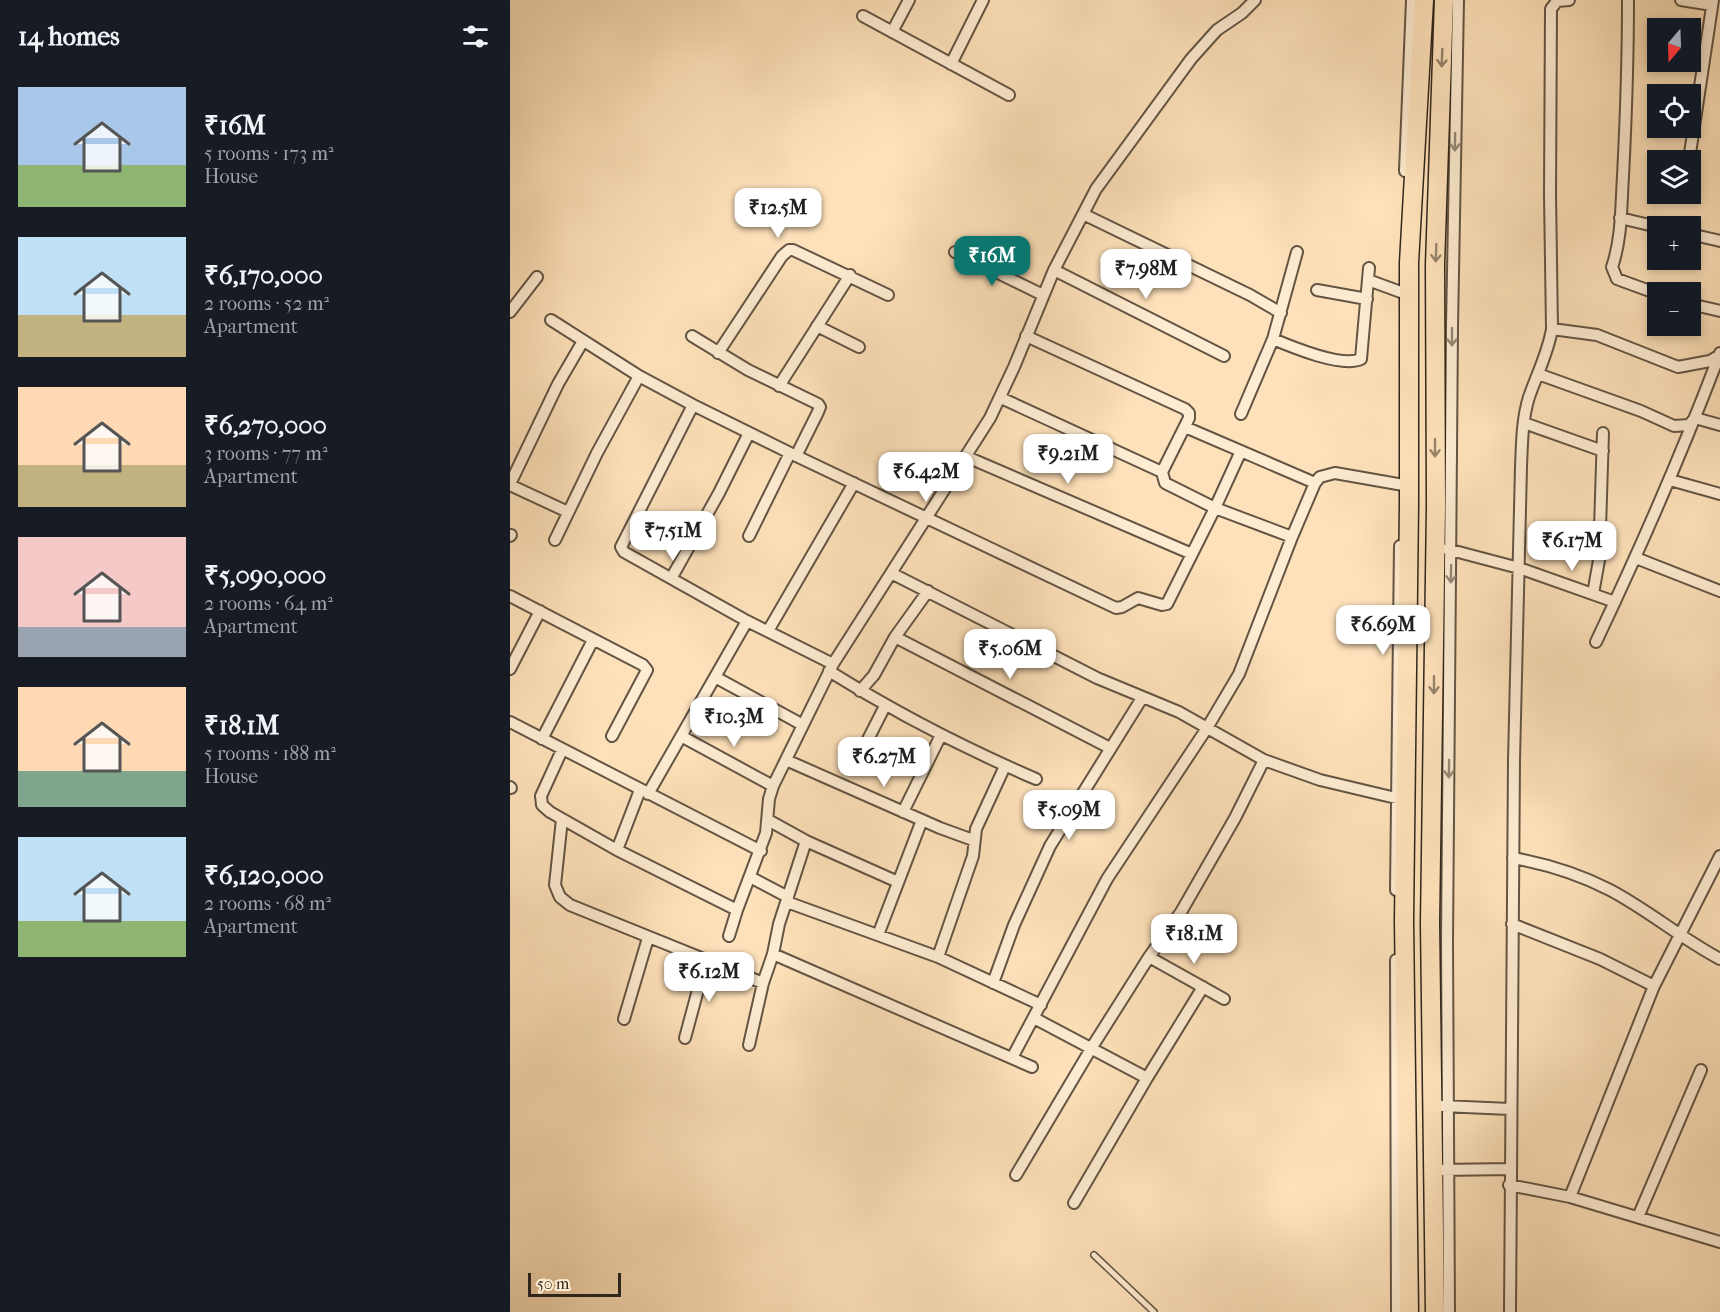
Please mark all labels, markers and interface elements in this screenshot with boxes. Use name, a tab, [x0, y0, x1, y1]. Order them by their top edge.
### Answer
north arrow	[1647, 18, 1701, 72]
map controls	[1647, 18, 1701, 336]
icon: filters	[459, 20, 492, 53]
text: 14 homes	[18, 21, 120, 52]
one-way arrow	[1436, 48, 1447, 68]
button: locate	[1647, 84, 1701, 138]
text: ₹16M	[204, 110, 266, 141]
icon: home	[66, 111, 138, 183]
one-way arrow	[1450, 132, 1461, 152]
text: 5 rooms · 173 m²	[204, 142, 334, 165]
button: layers	[1647, 150, 1701, 204]
text: House	[204, 165, 258, 188]
pin: ₹12.5M	[729, 188, 827, 239]
text: ₹12.5M	[749, 196, 807, 219]
button: +	[1647, 216, 1701, 270]
pin: ₹16M	[956, 236, 1028, 287]
one-way arrow	[1430, 243, 1441, 263]
text: ₹16M	[968, 244, 1016, 267]
pin: ₹7.98M	[1097, 249, 1195, 300]
text: ₹7.98M	[1114, 257, 1178, 280]
text: ₹6,170,000	[204, 260, 323, 291]
icon: home	[66, 261, 138, 333]
button: −	[1647, 282, 1701, 336]
text: 2 rooms · 52 m²	[204, 292, 329, 315]
text: Apartment	[204, 315, 298, 338]
one-way arrow	[1446, 327, 1458, 347]
text: ₹6,270,000	[204, 410, 327, 441]
icon: home	[66, 411, 138, 483]
pin: ₹9.21M	[1019, 434, 1117, 485]
one-way arrow	[1429, 438, 1441, 458]
text: 3 rooms · 77 m²	[204, 442, 328, 465]
text: ₹9.21M	[1037, 442, 1099, 465]
pin: ₹6.42M	[877, 452, 975, 503]
text: ₹6.42M	[892, 460, 960, 483]
text: Apartment	[204, 465, 298, 488]
pin: ₹7.51M	[624, 511, 722, 562]
text: ₹7.51M	[644, 519, 702, 542]
pin: ₹6.17M	[1523, 521, 1621, 572]
text: ₹6.17M	[1541, 529, 1603, 552]
text: ₹5,090,000	[204, 560, 326, 591]
icon: home	[66, 561, 138, 633]
one-way arrow	[1445, 564, 1456, 584]
text: 2 rooms · 64 m²	[204, 592, 333, 615]
pin: ₹6.69M	[1334, 605, 1432, 656]
text: ₹6.69M	[1350, 613, 1416, 636]
text: Apartment	[204, 615, 298, 638]
pin: ₹5.06M	[961, 629, 1059, 680]
text: ₹5.06M	[978, 637, 1042, 660]
one-way arrow	[1428, 675, 1440, 695]
pin: ₹10.3M	[685, 697, 783, 748]
text: ₹10.3M	[704, 705, 764, 728]
text: ₹18.1M	[204, 710, 279, 741]
icon: home	[66, 711, 138, 783]
pin: ₹6.27M	[835, 737, 933, 788]
text: 5 rooms · 188 m²	[204, 742, 336, 765]
text: ₹6.27M	[852, 745, 916, 768]
one-way arrow	[1443, 759, 1455, 779]
text: House	[204, 765, 258, 788]
pin: ₹5.09M	[1020, 790, 1118, 841]
text: ₹5.09M	[1037, 798, 1101, 821]
text: ₹6,120,000	[204, 860, 324, 891]
icon: home	[66, 861, 138, 933]
text: 2 rooms · 68 m²	[204, 892, 331, 915]
pin: ₹18.1M	[1145, 914, 1243, 965]
text: Apartment	[204, 915, 298, 938]
text: ₹18.1M	[1165, 922, 1223, 945]
pin: ₹6.12M	[660, 952, 758, 1003]
text: ₹6.12M	[678, 960, 740, 983]
scale bar	[528, 1270, 621, 1298]
text: 50 m	[537, 1274, 569, 1293]

